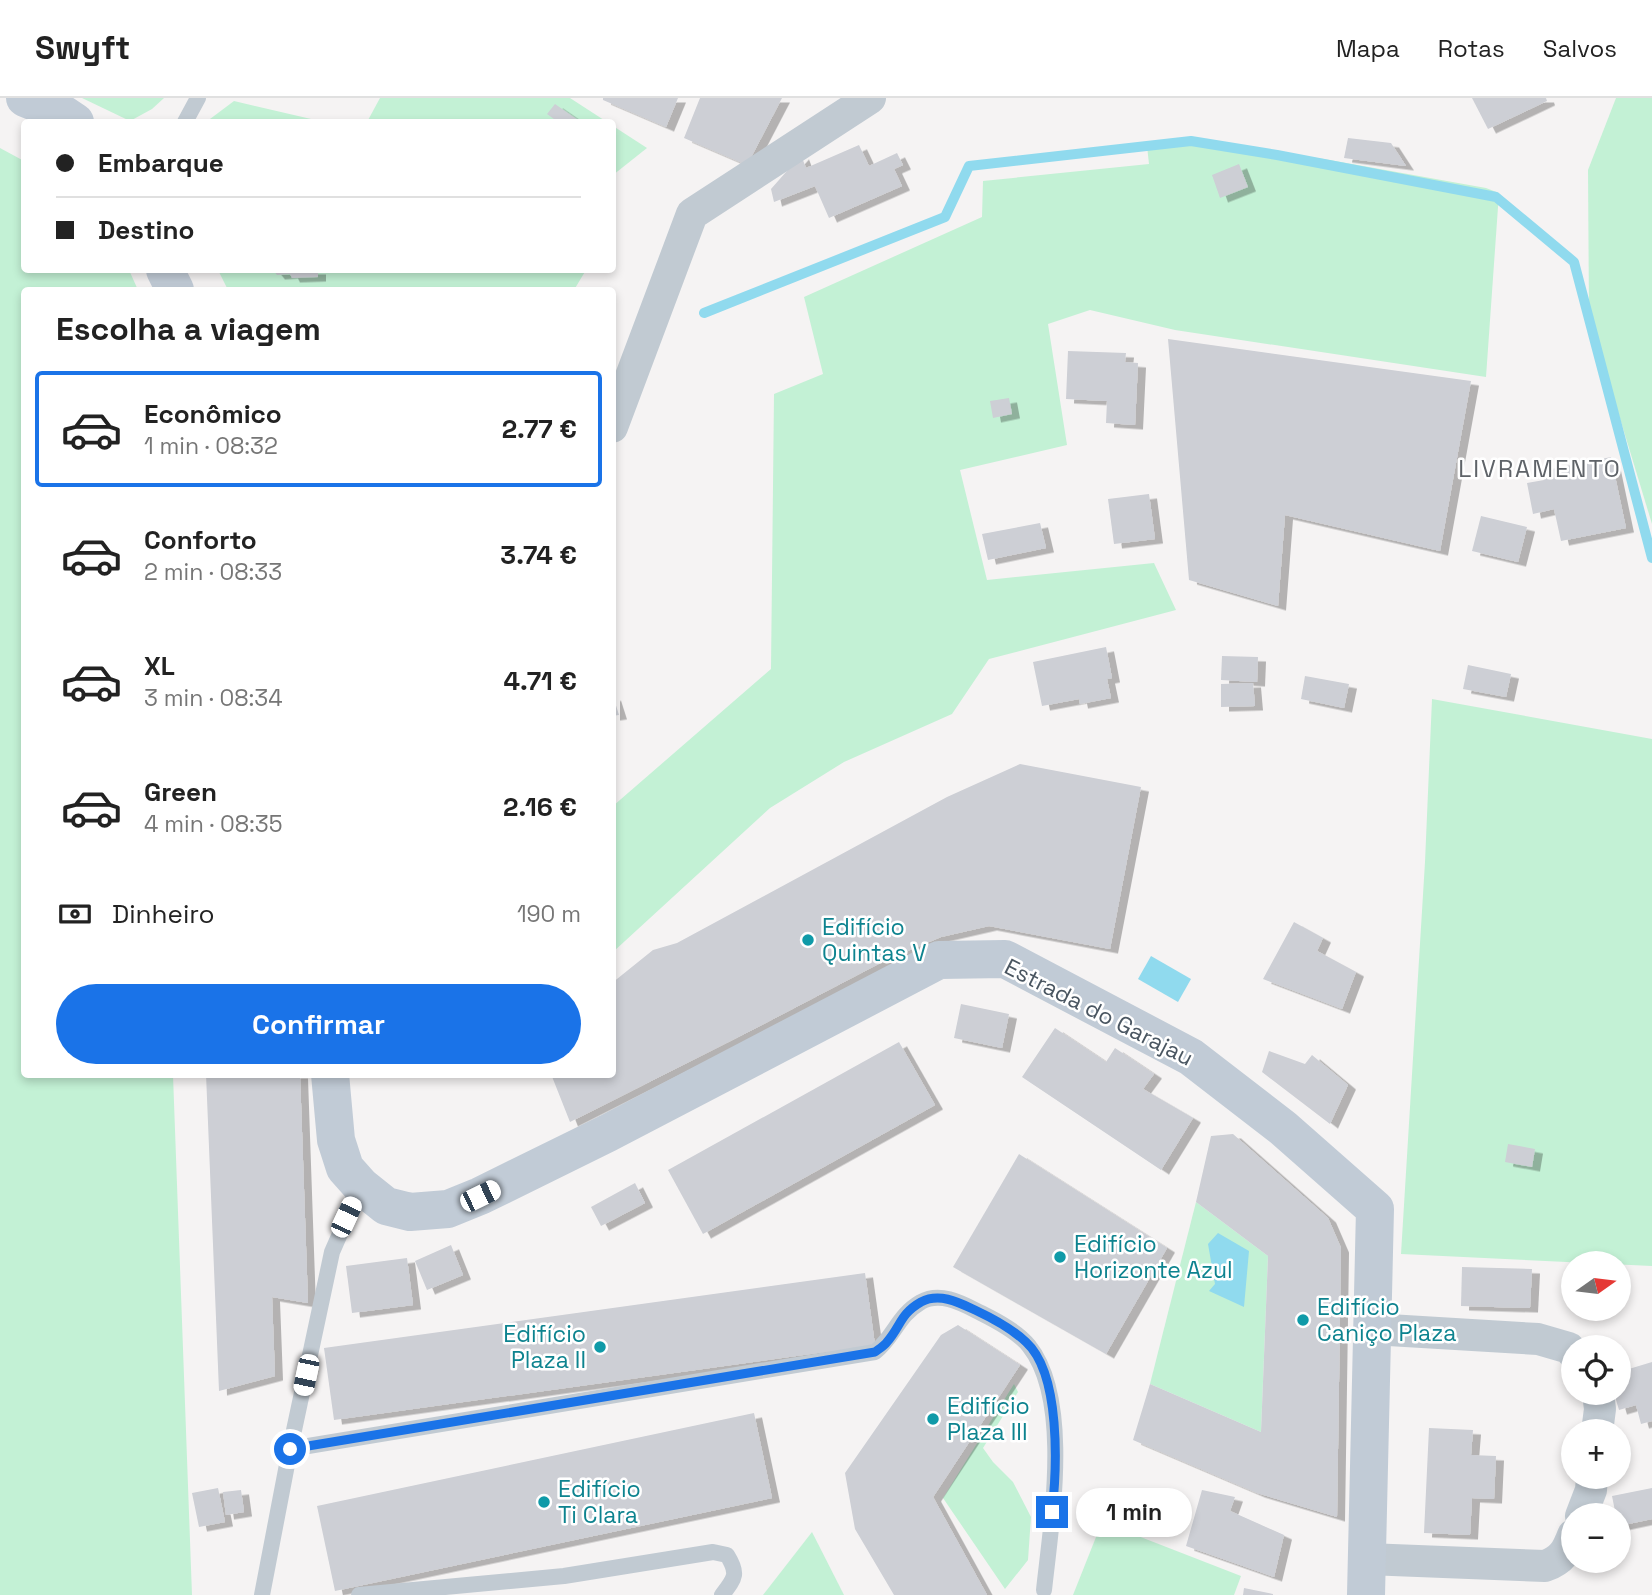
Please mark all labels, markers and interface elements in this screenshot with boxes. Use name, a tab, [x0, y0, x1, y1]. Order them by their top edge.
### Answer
text: Swyft	[35, 27, 130, 69]
text: Mapa	[1336, 33, 1400, 64]
text: Rotas	[1438, 33, 1505, 64]
text: Salvos	[1543, 33, 1617, 64]
text: Embarque	[98, 146, 224, 180]
text: Destino	[98, 213, 194, 247]
text: Escolha a viagem	[56, 309, 321, 349]
text: Econômico	[144, 397, 282, 431]
icon: car	[60, 398, 123, 461]
text: 2.77 €	[502, 412, 577, 446]
text: 1 min · 08:32	[144, 431, 278, 461]
district label: LIVRAMENTO	[1458, 453, 1622, 484]
text: Conforto	[144, 523, 257, 557]
icon: car	[60, 524, 123, 587]
text: 3.74 €	[500, 538, 577, 572]
text: 2 min · 08:33	[144, 557, 282, 587]
text: XL	[144, 649, 175, 683]
icon: car	[60, 650, 123, 713]
text: 4.71 €	[503, 664, 577, 698]
text: 3 min · 08:34	[144, 683, 283, 713]
text: Green	[144, 775, 217, 809]
icon: car	[60, 776, 123, 839]
text: 2.16 €	[503, 790, 577, 824]
text: 4 min · 08:35	[144, 809, 282, 839]
icon: cash	[56, 895, 94, 933]
text: Dinheiro	[112, 897, 215, 931]
text: 190 m	[517, 899, 581, 929]
place label: Edifício Quintas V	[822, 912, 926, 968]
marker: Edifício Quintas V	[800, 932, 816, 948]
street label: Estrada do Garajau	[999, 951, 1199, 1073]
button: Confirmar	[56, 984, 581, 1064]
car	[457, 1177, 504, 1215]
car	[328, 1194, 365, 1240]
place label: Edifício Horizonte Azul	[1074, 1229, 1233, 1285]
marker: Edifício Horizonte Azul	[1052, 1249, 1068, 1265]
north arrow	[1561, 1251, 1631, 1321]
map controls	[1561, 1251, 1631, 1573]
place label: Edifício Caniço Plaza	[1317, 1292, 1456, 1348]
marker: Edifício Caniço Plaza	[1295, 1312, 1311, 1328]
place label: Edifício Plaza II	[503, 1319, 586, 1375]
button: locate	[1561, 1335, 1631, 1405]
marker: Edifício Plaza II	[592, 1339, 608, 1355]
car	[292, 1352, 321, 1398]
place label: Edifício Plaza III	[947, 1391, 1030, 1447]
marker: Edifício Plaza III	[925, 1411, 941, 1427]
button: +	[1561, 1419, 1631, 1489]
route start	[274, 1433, 306, 1465]
place label: Edifício Ti Clara	[558, 1474, 641, 1530]
callout: 1 min	[1076, 1488, 1192, 1536]
marker: Edifício Ti Clara	[536, 1494, 552, 1510]
route end	[1036, 1496, 1068, 1528]
text: 1 min	[1106, 1497, 1162, 1527]
button: −	[1561, 1503, 1631, 1573]

